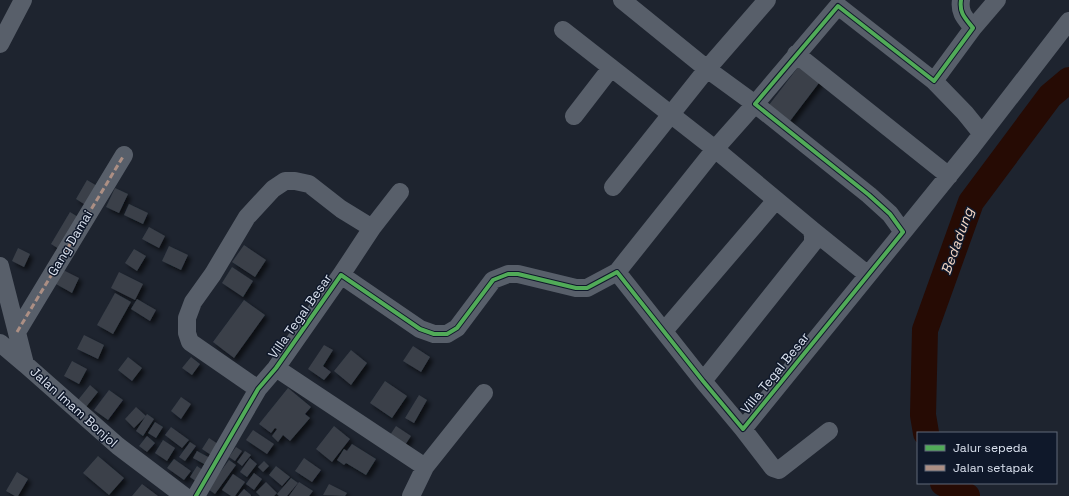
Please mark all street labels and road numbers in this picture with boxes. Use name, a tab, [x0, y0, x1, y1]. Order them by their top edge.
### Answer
street label: Gang Damai	[44, 207, 96, 279]
street label: Villa Tegal Besar	[264, 270, 336, 362]
street label: Villa Tegal Besar	[737, 329, 813, 417]
street label: Jalan Imam Bonjol	[27, 363, 121, 451]

